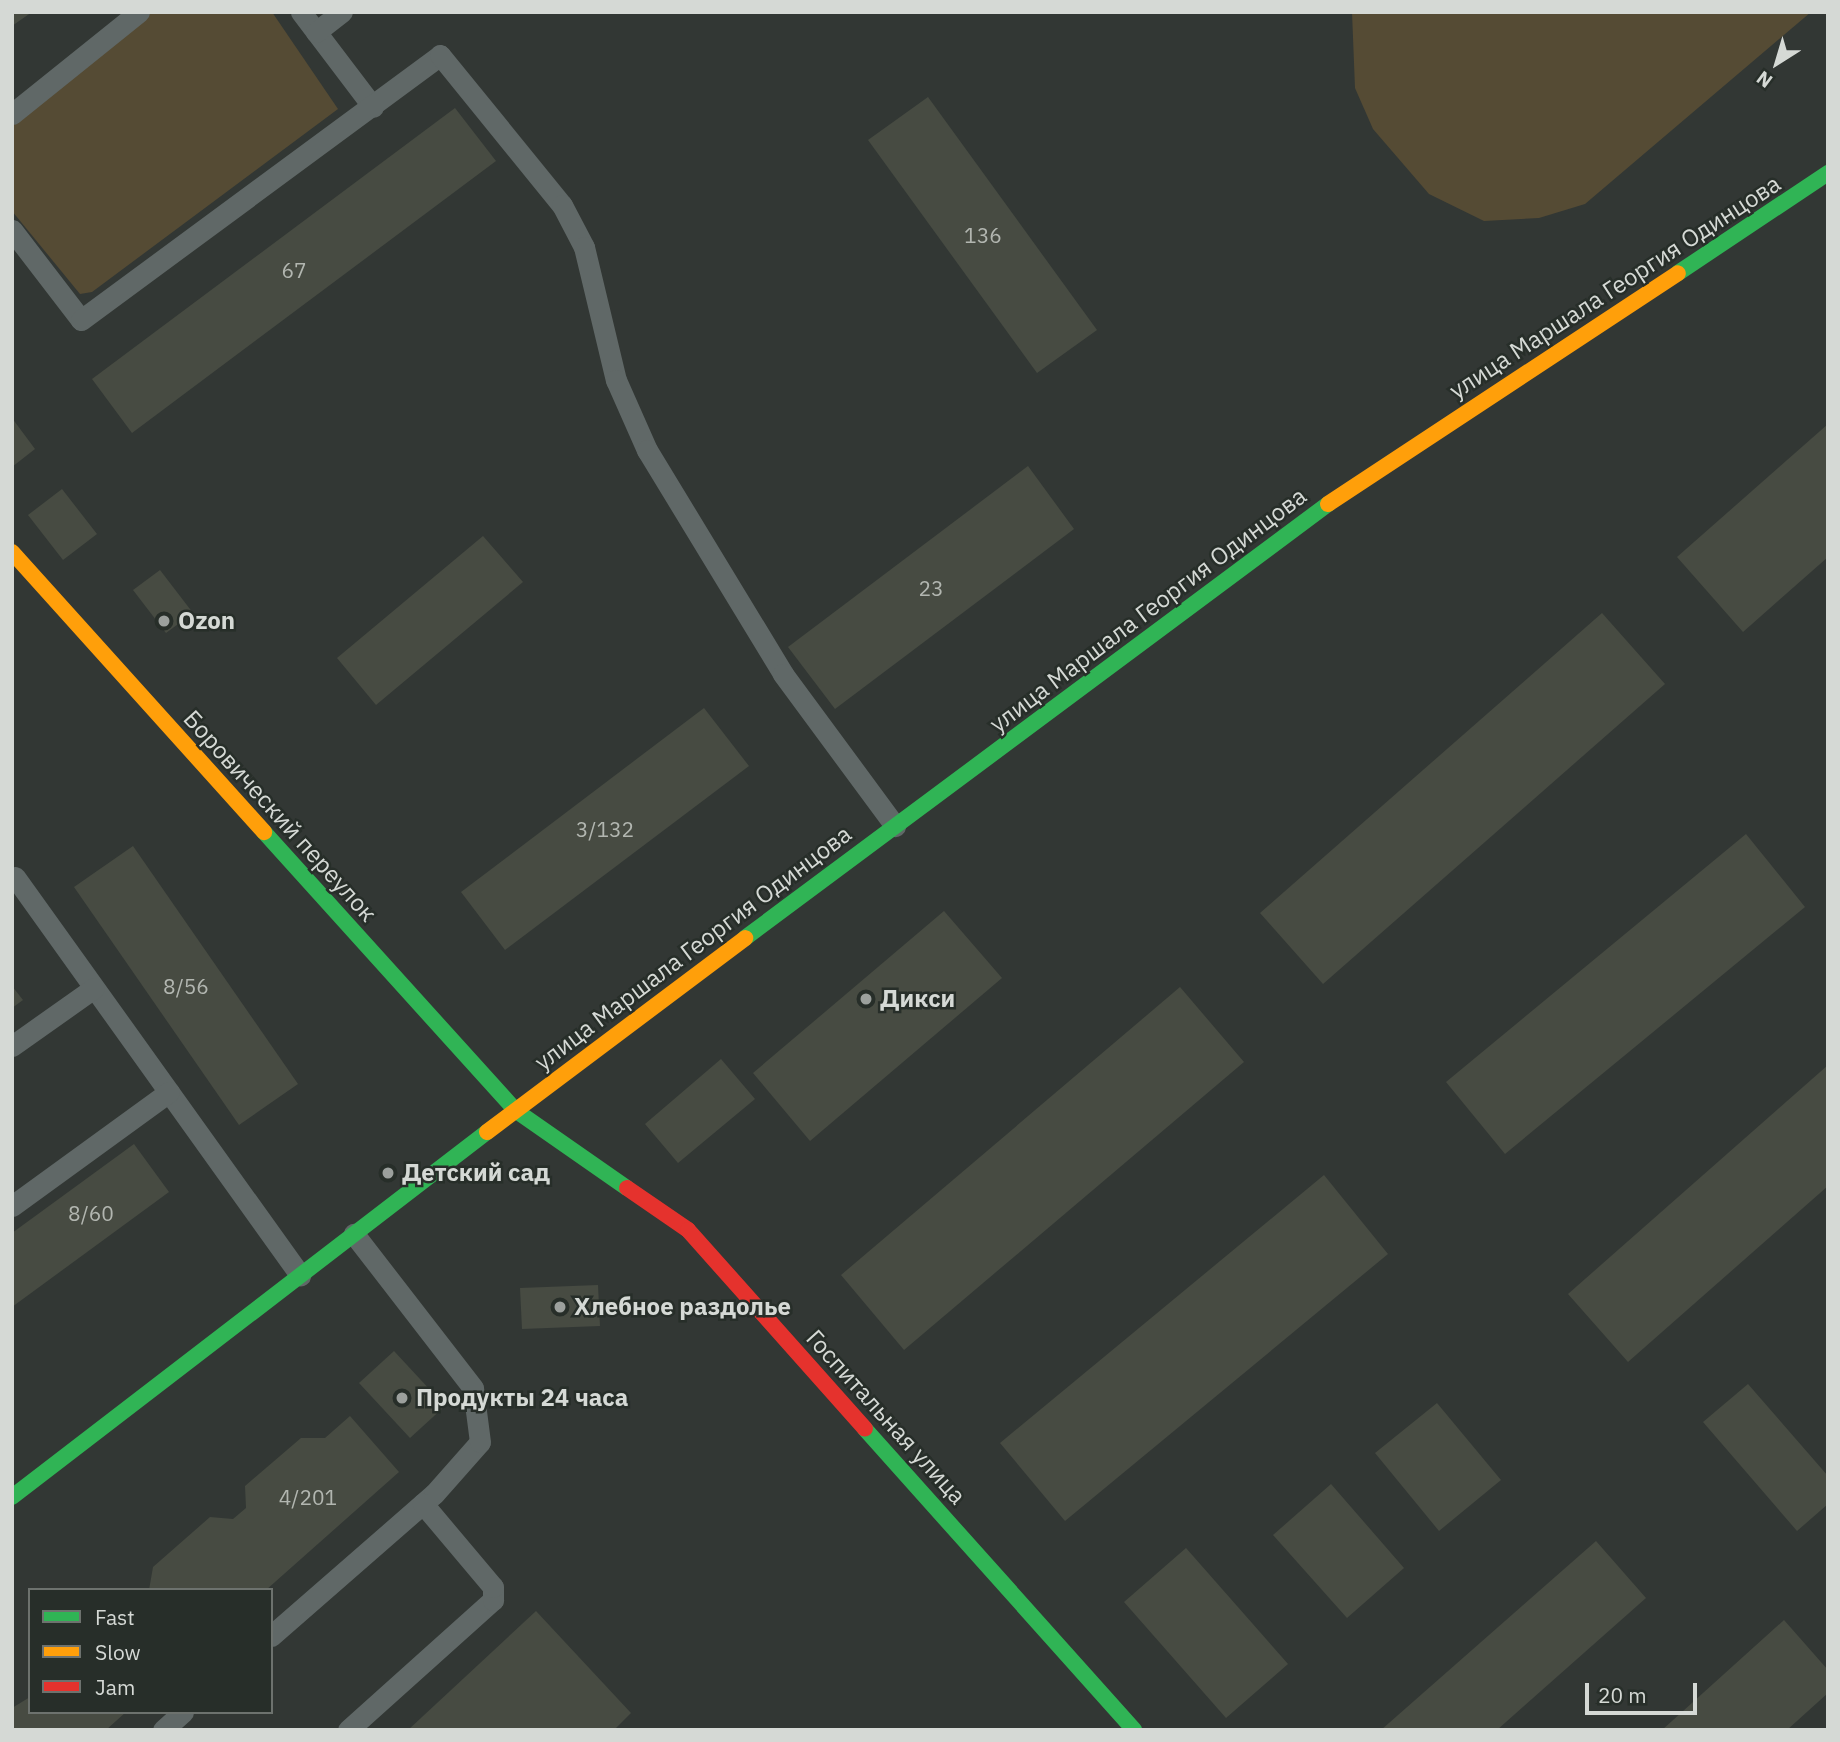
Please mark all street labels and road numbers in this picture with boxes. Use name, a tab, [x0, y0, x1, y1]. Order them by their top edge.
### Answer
street label: улица Маршала Георгия Одинцова	[1444, 169, 1786, 405]
street label: улица Маршала Георгия Одинцова	[984, 481, 1312, 739]
street label: Боровический переулок	[177, 704, 383, 928]
street label: улица Маршала Георгия Одинцова	[529, 819, 857, 1077]
street label: Госпитальная улица	[800, 1324, 972, 1510]

